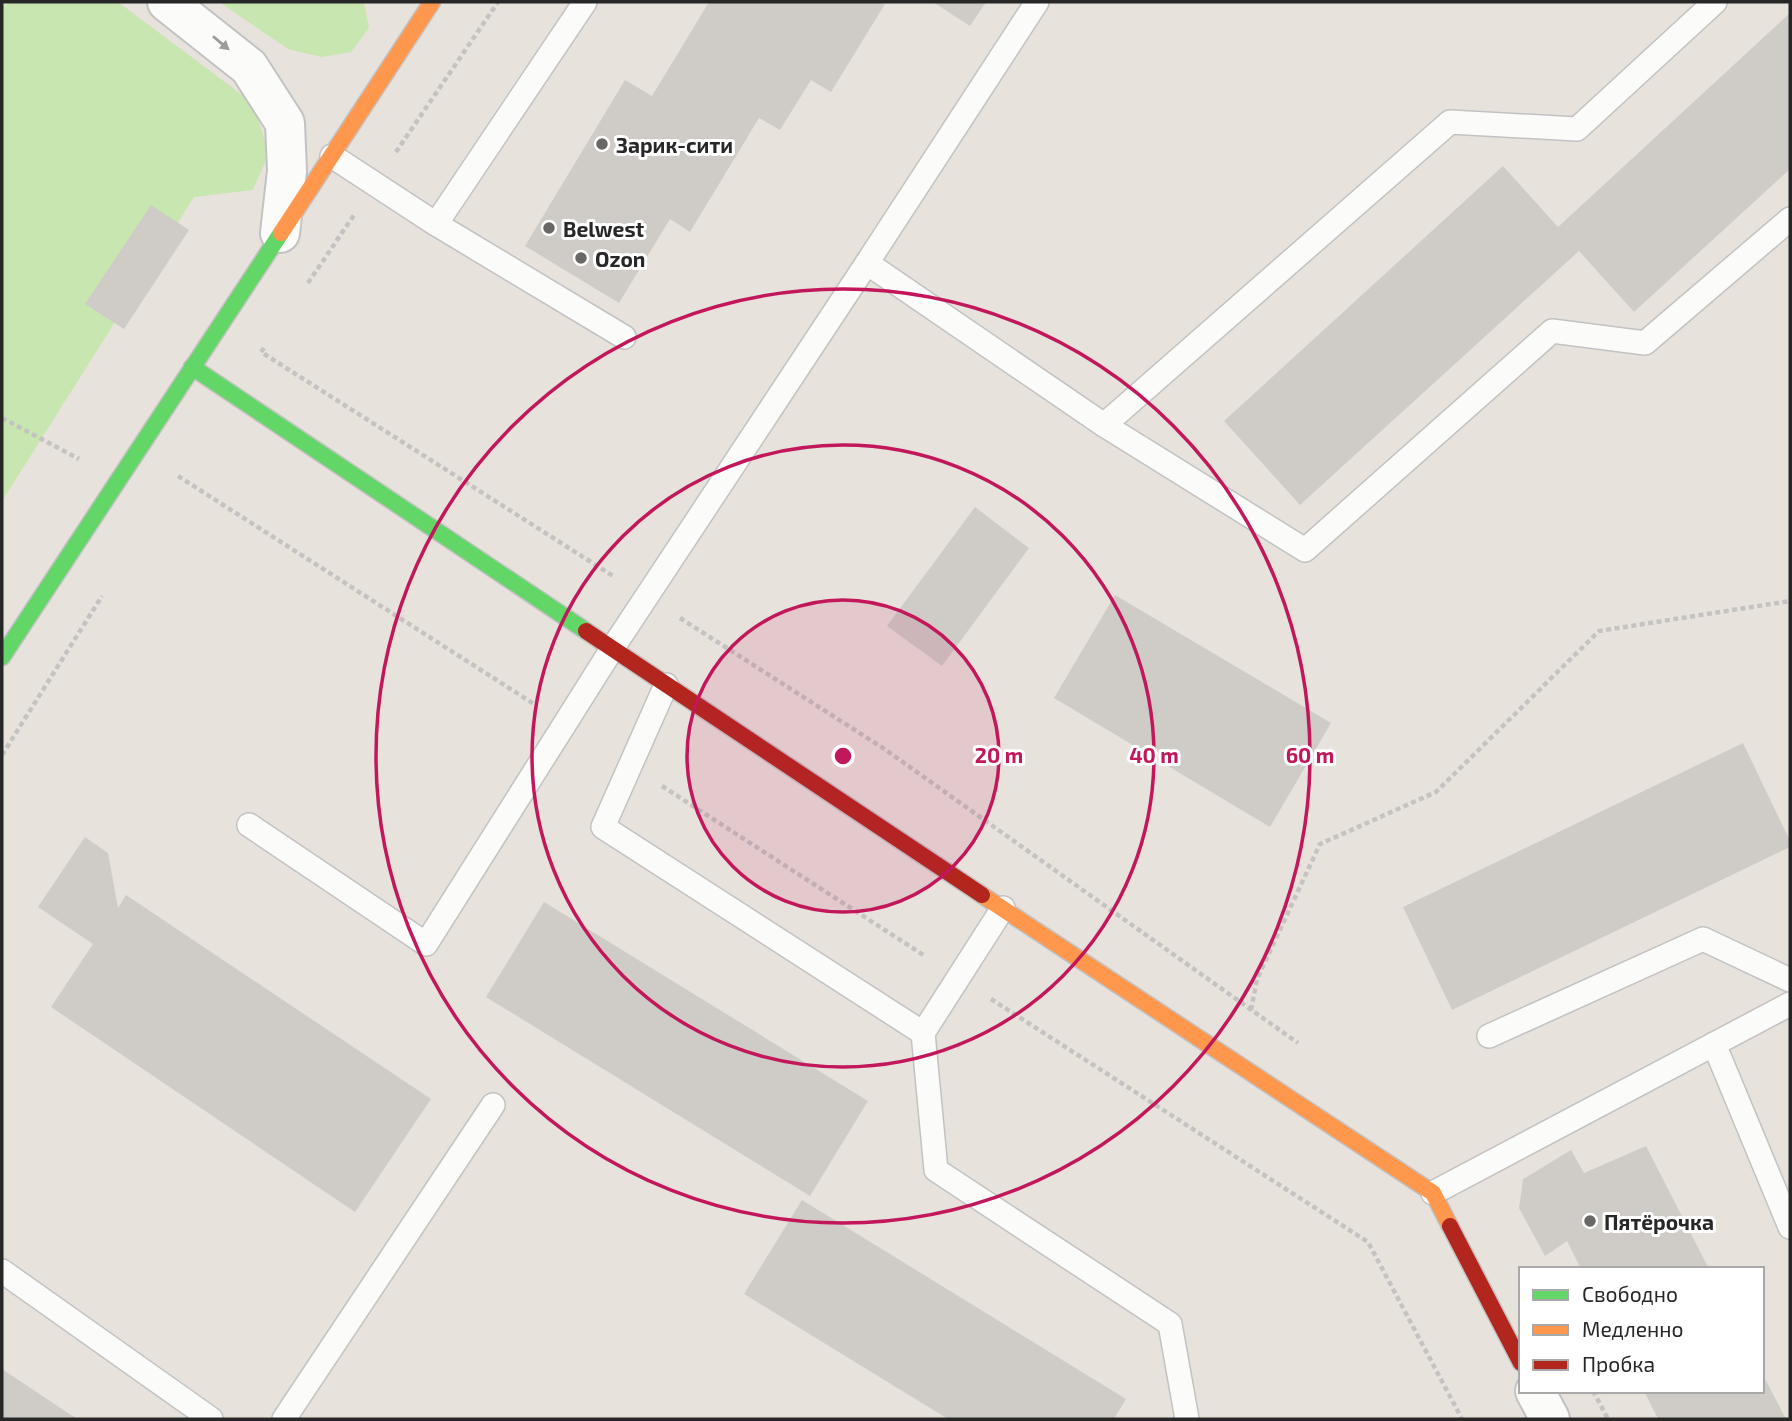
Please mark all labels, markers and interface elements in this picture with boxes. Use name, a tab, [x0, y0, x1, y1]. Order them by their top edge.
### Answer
one-way arrow	[212, 36, 230, 51]
place label: Зарик-сити	[616, 132, 733, 157]
marker: Зарик-сити	[594, 136, 610, 152]
place label: Belwest	[563, 216, 645, 241]
marker: Belwest	[541, 220, 557, 236]
place label: Ozon	[595, 246, 645, 271]
marker: Ozon	[573, 250, 589, 266]
text: 20 m	[975, 742, 1023, 767]
text: 40 m	[1129, 742, 1179, 767]
text: 60 m	[1286, 742, 1334, 767]
centre of rings	[831, 744, 855, 768]
place label: Пятёрочка	[1604, 1209, 1714, 1234]
marker: Пятёрочка	[1582, 1213, 1598, 1229]
legend	[1519, 1267, 1764, 1393]
text: Свободно	[1582, 1281, 1678, 1306]
text: Медленно	[1582, 1316, 1684, 1341]
text: Пробка	[1582, 1351, 1655, 1376]

